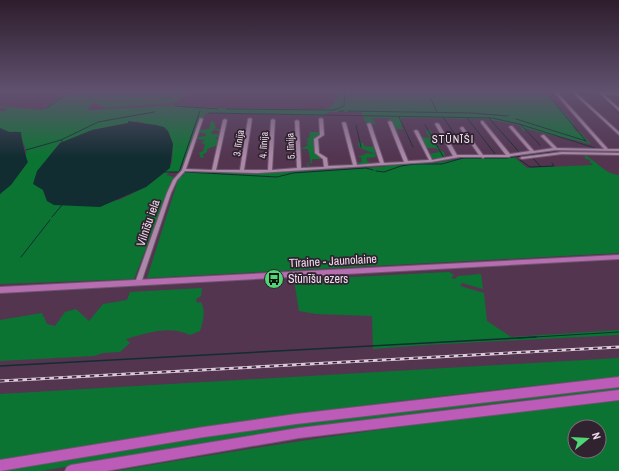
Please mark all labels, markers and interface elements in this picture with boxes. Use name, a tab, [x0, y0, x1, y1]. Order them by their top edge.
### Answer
street label: 3. līnija	[230, 129, 247, 157]
street label: 4. līnija	[256, 131, 271, 159]
street label: 5. līnija	[283, 132, 298, 160]
district label: STŪNĪŠI	[432, 132, 474, 146]
street label: Vilnīšu iela	[133, 197, 164, 249]
street label: Tīraine - Jaunolaine	[289, 251, 377, 271]
bus stop icon: Stūnīšu ezers	[263, 268, 285, 290]
place label: Stūnīšu ezers	[288, 271, 348, 287]
north arrow	[567, 419, 607, 459]
text: N	[589, 431, 604, 441]

